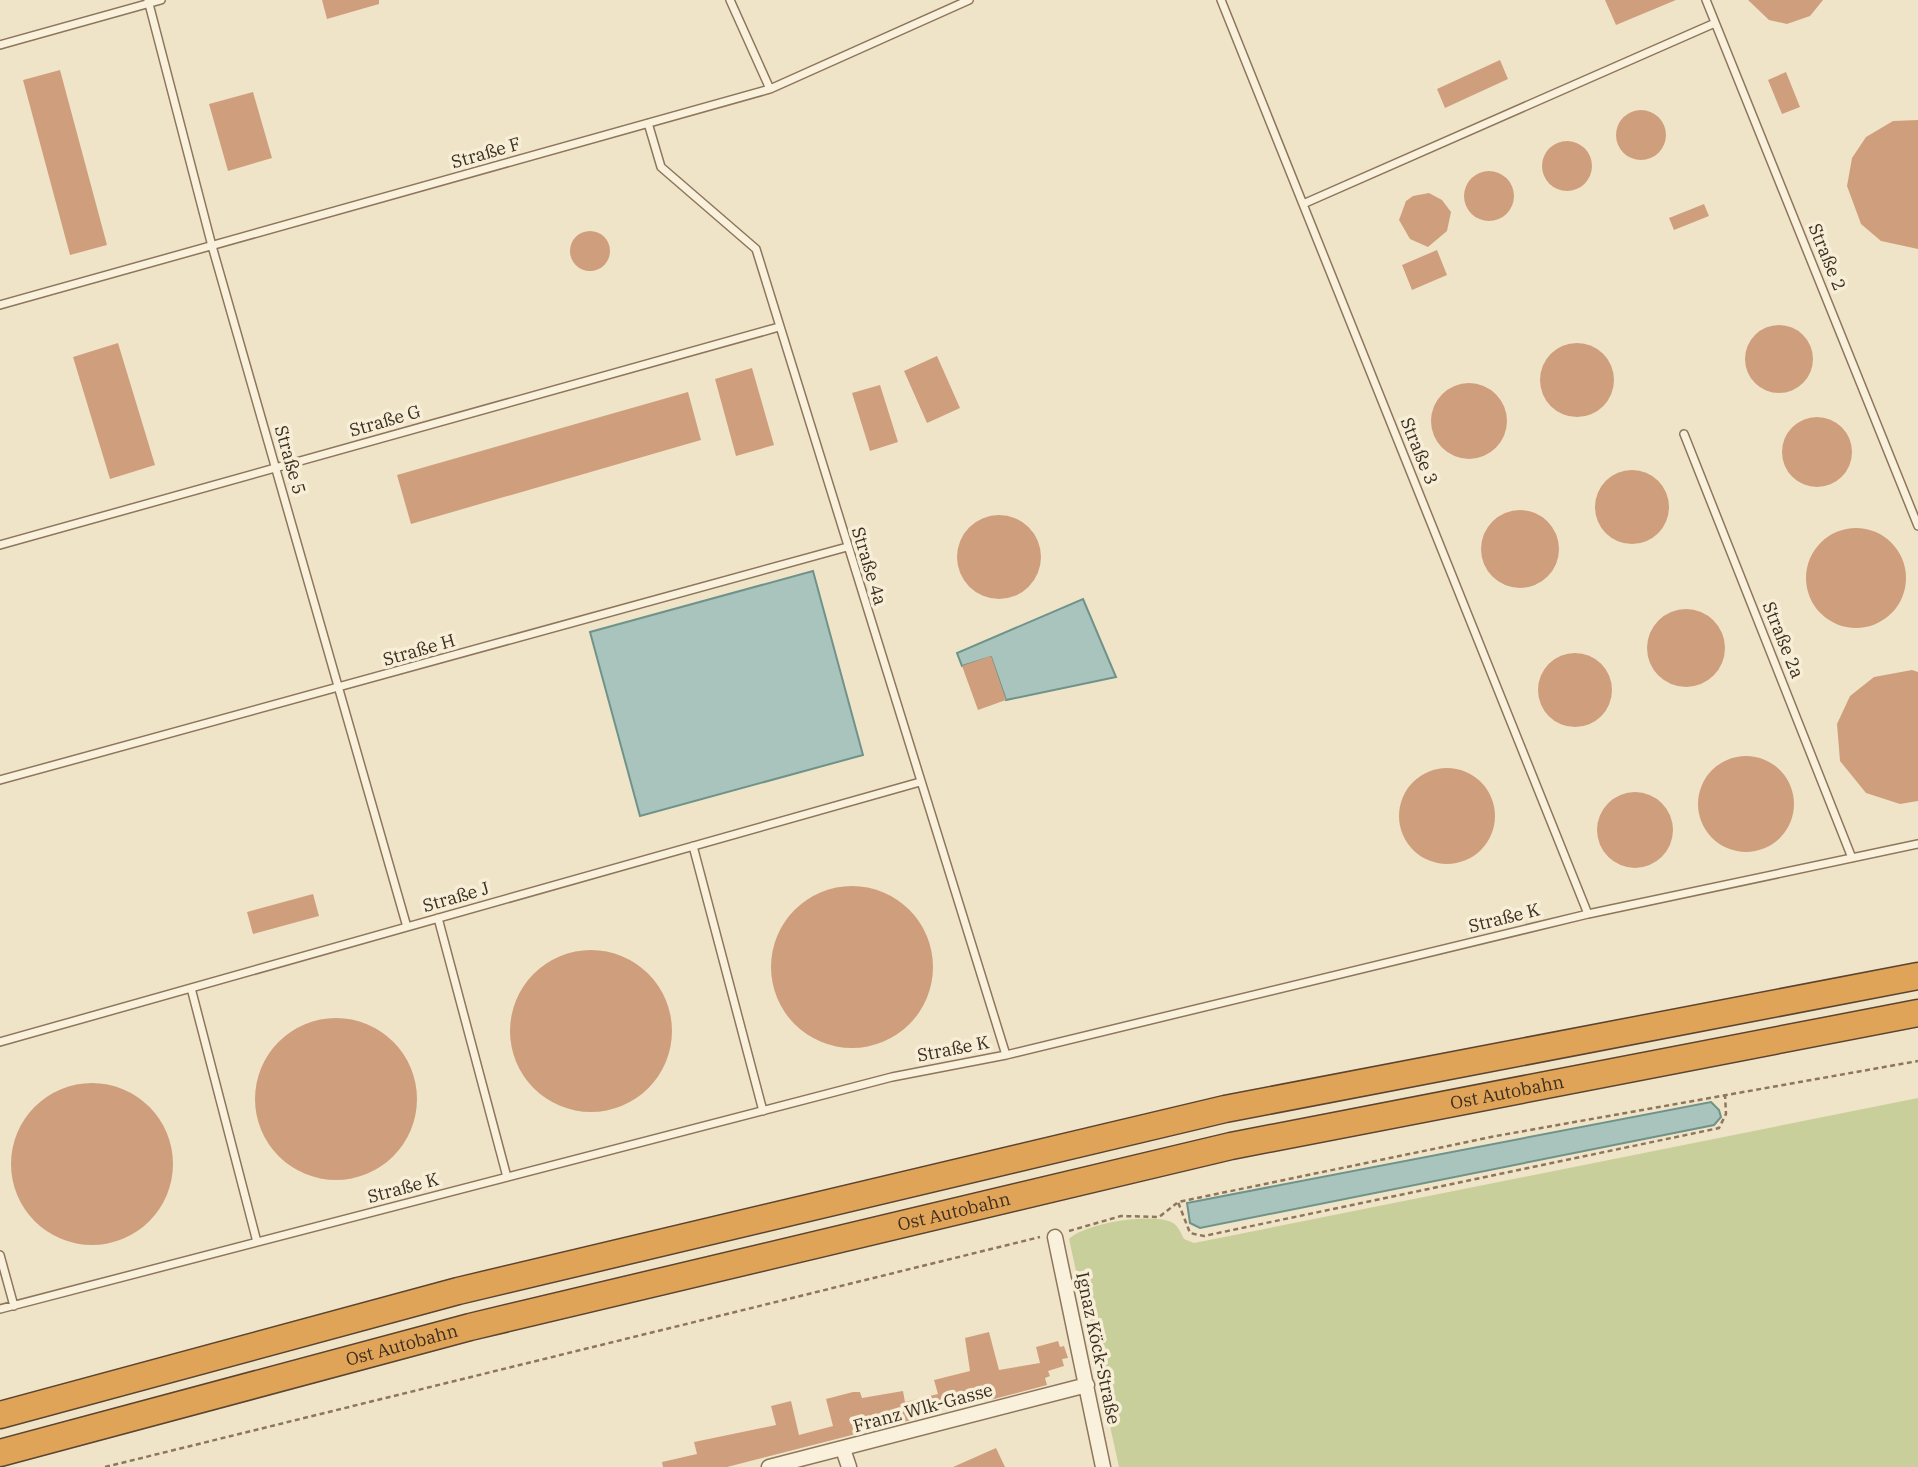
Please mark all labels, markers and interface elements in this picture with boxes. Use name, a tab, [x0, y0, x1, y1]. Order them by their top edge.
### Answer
street label: Straße F	[448, 132, 523, 173]
street label: Straße 2	[1804, 220, 1851, 294]
street label: Straße G	[347, 399, 423, 442]
street label: Straße 3	[1396, 414, 1443, 488]
street label: Straße 5	[270, 423, 311, 497]
street label: Straße 4a	[847, 524, 892, 608]
street label: Straße 2a	[1758, 598, 1809, 682]
street label: Straße H	[380, 628, 458, 671]
street label: Straße J	[420, 876, 492, 917]
street label: Straße K	[1466, 897, 1542, 937]
street label: Straße K	[915, 1030, 991, 1067]
street label: Ost Autobahn	[1448, 1070, 1566, 1114]
street label: Straße K	[365, 1167, 441, 1208]
street label: Ost Autobahn	[895, 1187, 1013, 1236]
street label: Ignaz Köck-Straße	[1071, 1270, 1126, 1426]
street label: Ost Autobahn	[343, 1319, 460, 1371]
street label: Franz Wlk-Gasse	[850, 1378, 995, 1437]

